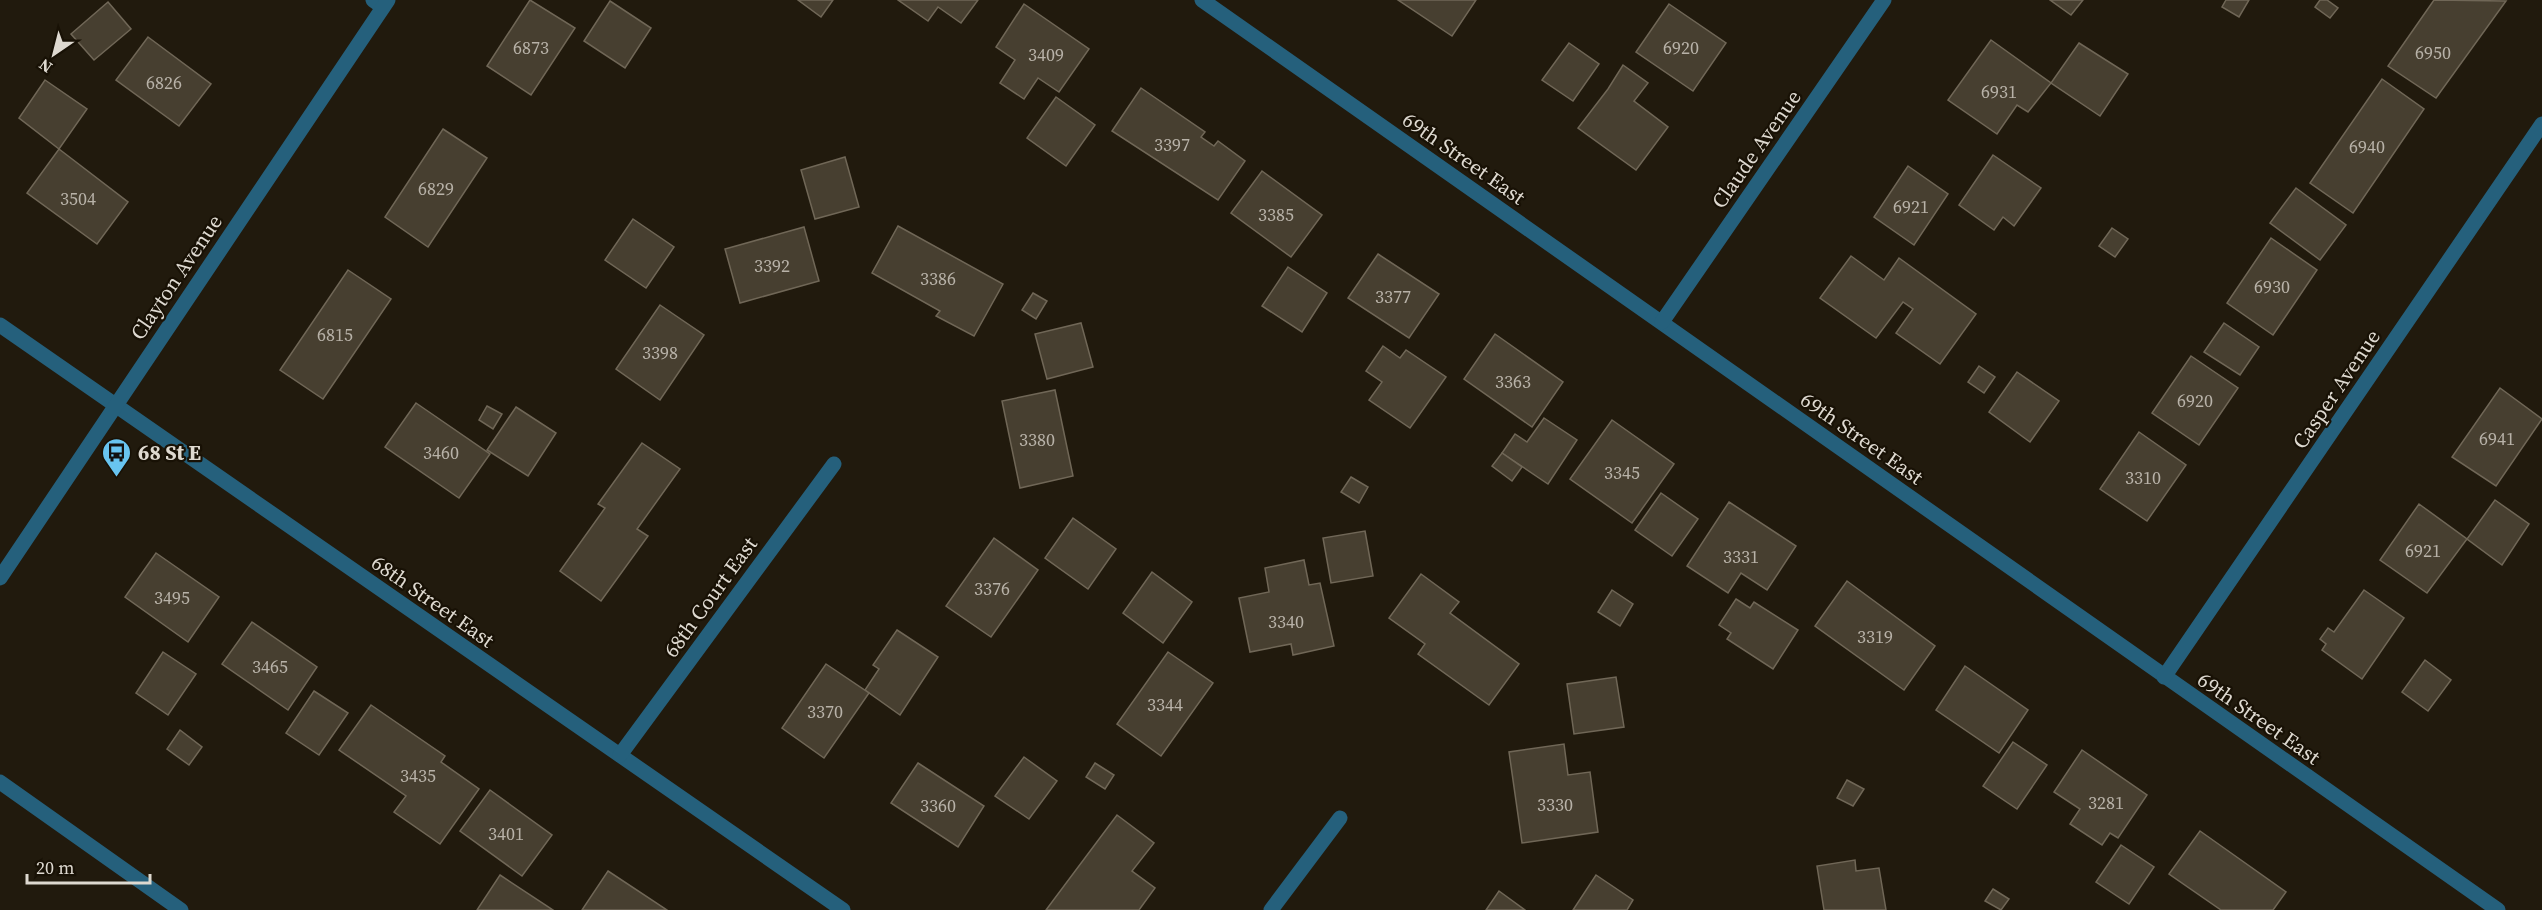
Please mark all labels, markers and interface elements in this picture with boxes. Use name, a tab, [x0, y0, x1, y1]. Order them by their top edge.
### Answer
north arrow	[24, 24, 84, 84]
house number: 6873	[513, 35, 549, 60]
house number: 6920	[1663, 35, 1699, 60]
house number: 6950	[2415, 40, 2451, 65]
house number: 3409	[1028, 42, 1064, 67]
text: N	[34, 54, 56, 79]
house number: 6826	[146, 70, 182, 95]
house number: 6931	[1981, 79, 2017, 104]
street label: Claude Avenue	[1704, 84, 1808, 214]
street label: 69th Street East	[1397, 105, 1531, 211]
house number: 3397	[1154, 132, 1190, 157]
house number: 6940	[2349, 134, 2385, 159]
house number: 6829	[418, 176, 454, 201]
house number: 3504	[60, 186, 96, 211]
house number: 6921	[1893, 194, 1929, 219]
house number: 3385	[1258, 202, 1294, 227]
street label: Clayton Avenue	[123, 209, 229, 345]
house number: 3392	[754, 253, 790, 278]
house number: 3386	[920, 266, 956, 291]
house number: 6930	[2254, 274, 2290, 299]
house number: 3377	[1375, 284, 1411, 309]
house number: 6815	[317, 322, 353, 347]
street label: Casper Avenue	[2285, 323, 2387, 455]
house number: 3398	[642, 340, 678, 365]
house number: 3363	[1495, 369, 1531, 394]
street label: 69th Street East	[1795, 385, 1929, 491]
house number: 6920	[2177, 388, 2213, 413]
house number: 6941	[2479, 426, 2515, 451]
house number: 3380	[1019, 427, 1055, 452]
bus stop icon: 68 St E	[101, 436, 133, 478]
place label: 68 St E	[138, 438, 201, 467]
house number: 3460	[423, 440, 459, 465]
house number: 3345	[1604, 460, 1640, 485]
house number: 3310	[2125, 465, 2161, 490]
street label: 68th Court East	[656, 531, 764, 663]
house number: 6921	[2405, 538, 2441, 563]
house number: 3331	[1723, 544, 1759, 569]
street label: 68th Street East	[366, 548, 500, 654]
house number: 3376	[974, 576, 1010, 601]
house number: 3495	[154, 585, 190, 610]
house number: 3340	[1268, 609, 1304, 634]
house number: 3319	[1857, 624, 1893, 649]
house number: 3465	[252, 654, 288, 679]
street label: 69th Street East	[2192, 665, 2326, 771]
house number: 3344	[1147, 692, 1183, 717]
house number: 3370	[807, 699, 843, 724]
house number: 3435	[400, 763, 436, 788]
house number: 3281	[2088, 790, 2124, 815]
house number: 3330	[1537, 792, 1573, 817]
house number: 3360	[920, 793, 956, 818]
house number: 3401	[488, 821, 524, 846]
scale bar	[27, 847, 150, 885]
text: 20 m	[36, 855, 74, 880]

